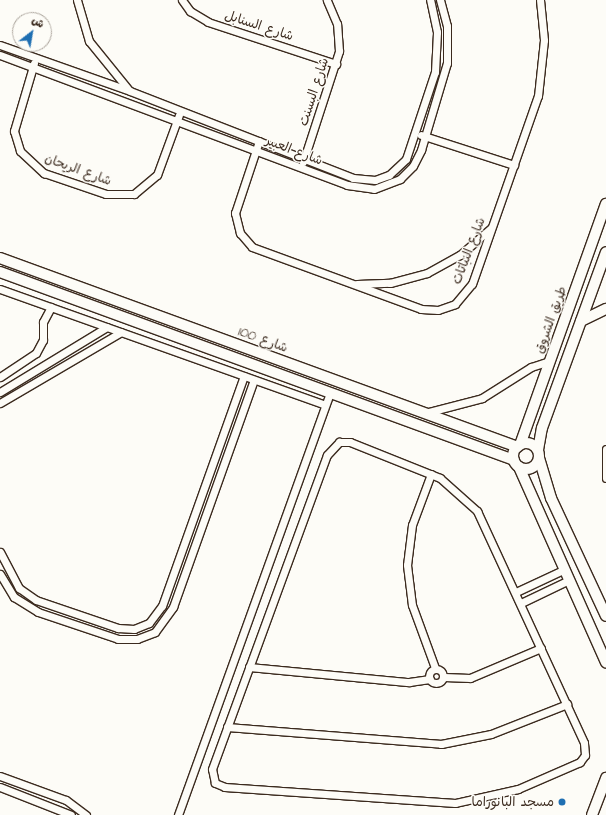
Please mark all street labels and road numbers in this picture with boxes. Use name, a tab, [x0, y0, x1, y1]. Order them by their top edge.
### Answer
street label: شارع السنابل	[223, 8, 295, 44]
street label: شارع البسنت	[296, 56, 332, 128]
street label: شارع العبير	[263, 133, 325, 169]
street label: شارع الريحان	[42, 151, 114, 189]
street label: شارع النباتات	[449, 215, 489, 287]
street label: طريق الشروق	[532, 284, 570, 356]
street label: شارع 100	[236, 324, 290, 356]

